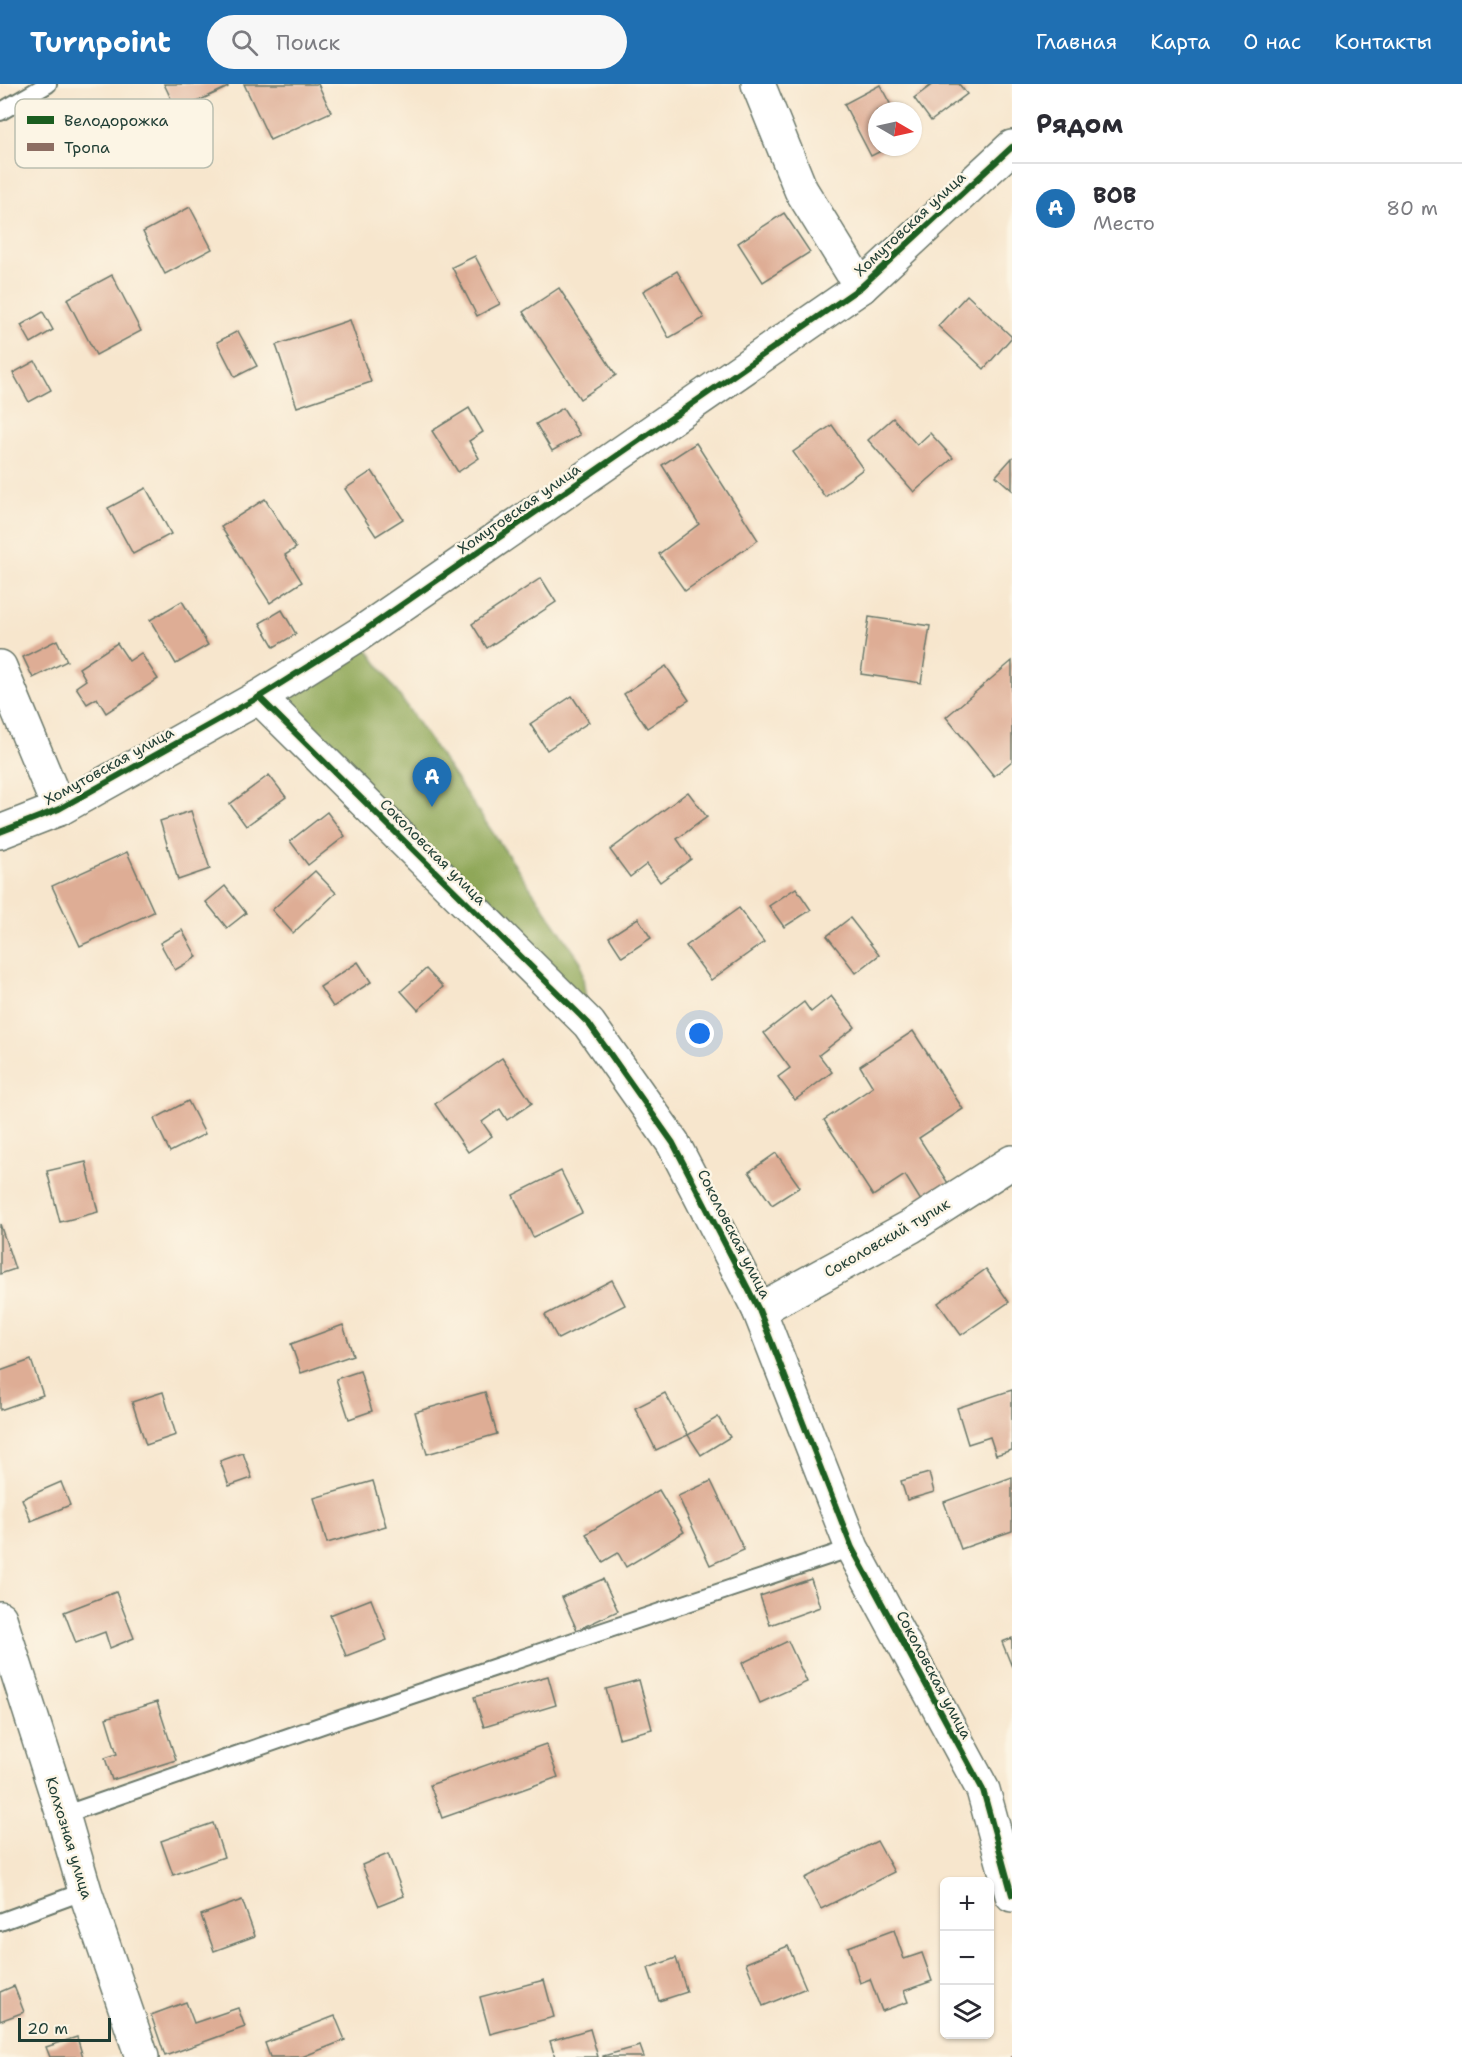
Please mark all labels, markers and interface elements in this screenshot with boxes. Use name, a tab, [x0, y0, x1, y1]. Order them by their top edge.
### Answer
search box	[207, 15, 627, 69]
text: Turnpoint	[30, 23, 171, 61]
icon: search	[228, 26, 261, 59]
text: Поиск	[276, 28, 340, 57]
text: Главная	[1036, 28, 1117, 56]
text: Карта	[1150, 28, 1210, 56]
text: О нас	[1243, 28, 1301, 56]
text: Контакты	[1334, 28, 1432, 56]
legend	[15, 99, 213, 168]
north arrow	[868, 102, 922, 156]
text: Рядом	[1036, 106, 1123, 141]
text: Велодорожка	[64, 110, 169, 131]
text: Тропа	[64, 137, 110, 158]
street label: Хомутовская улица	[850, 167, 970, 281]
text: ВОВ	[1093, 181, 1136, 210]
text: A	[1048, 195, 1063, 221]
text: 80 m	[1386, 195, 1438, 221]
text: Место	[1093, 210, 1155, 236]
street label: Хомутовская улица	[454, 459, 585, 559]
street label: Хомутовская улица	[41, 722, 178, 810]
pin: A	[412, 758, 452, 807]
street label: Соколовская улица	[375, 794, 491, 910]
your location	[685, 1019, 714, 1048]
street label: Соколовская улица	[693, 1166, 776, 1303]
street label: Соколовский тупик	[821, 1194, 953, 1282]
street label: Соколовская улица	[892, 1607, 977, 1743]
street label: Колхозная улица	[41, 1774, 97, 1902]
map controls	[940, 1877, 994, 2039]
button: +	[940, 1877, 994, 1931]
button: −	[940, 1931, 994, 1985]
button: layers	[940, 1985, 994, 2039]
scale bar	[18, 2015, 111, 2042]
text: 20 m	[27, 2018, 68, 2039]

